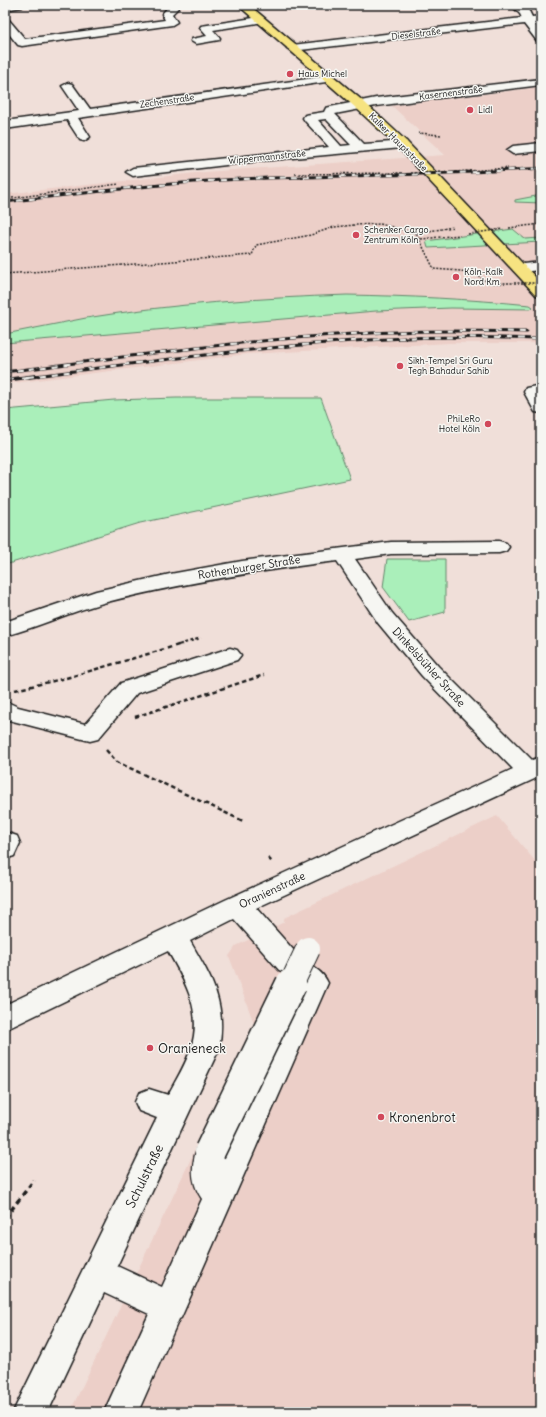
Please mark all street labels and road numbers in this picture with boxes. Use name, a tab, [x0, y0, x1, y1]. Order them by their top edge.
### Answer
street label: Dieselstraße	[391, 25, 441, 42]
street label: Kasernenstraße	[418, 83, 484, 102]
street label: Zechenstraße	[139, 91, 195, 110]
street label: Kalker Hauptstraße	[367, 110, 430, 173]
street label: Wippermannstraße	[228, 147, 306, 166]
street label: Rothenburger Straße	[197, 552, 301, 582]
street label: Dinkelsbühler Straße	[390, 624, 468, 710]
street label: Oranienstraße	[237, 869, 307, 911]
street label: Schulstraße	[122, 1142, 167, 1211]

